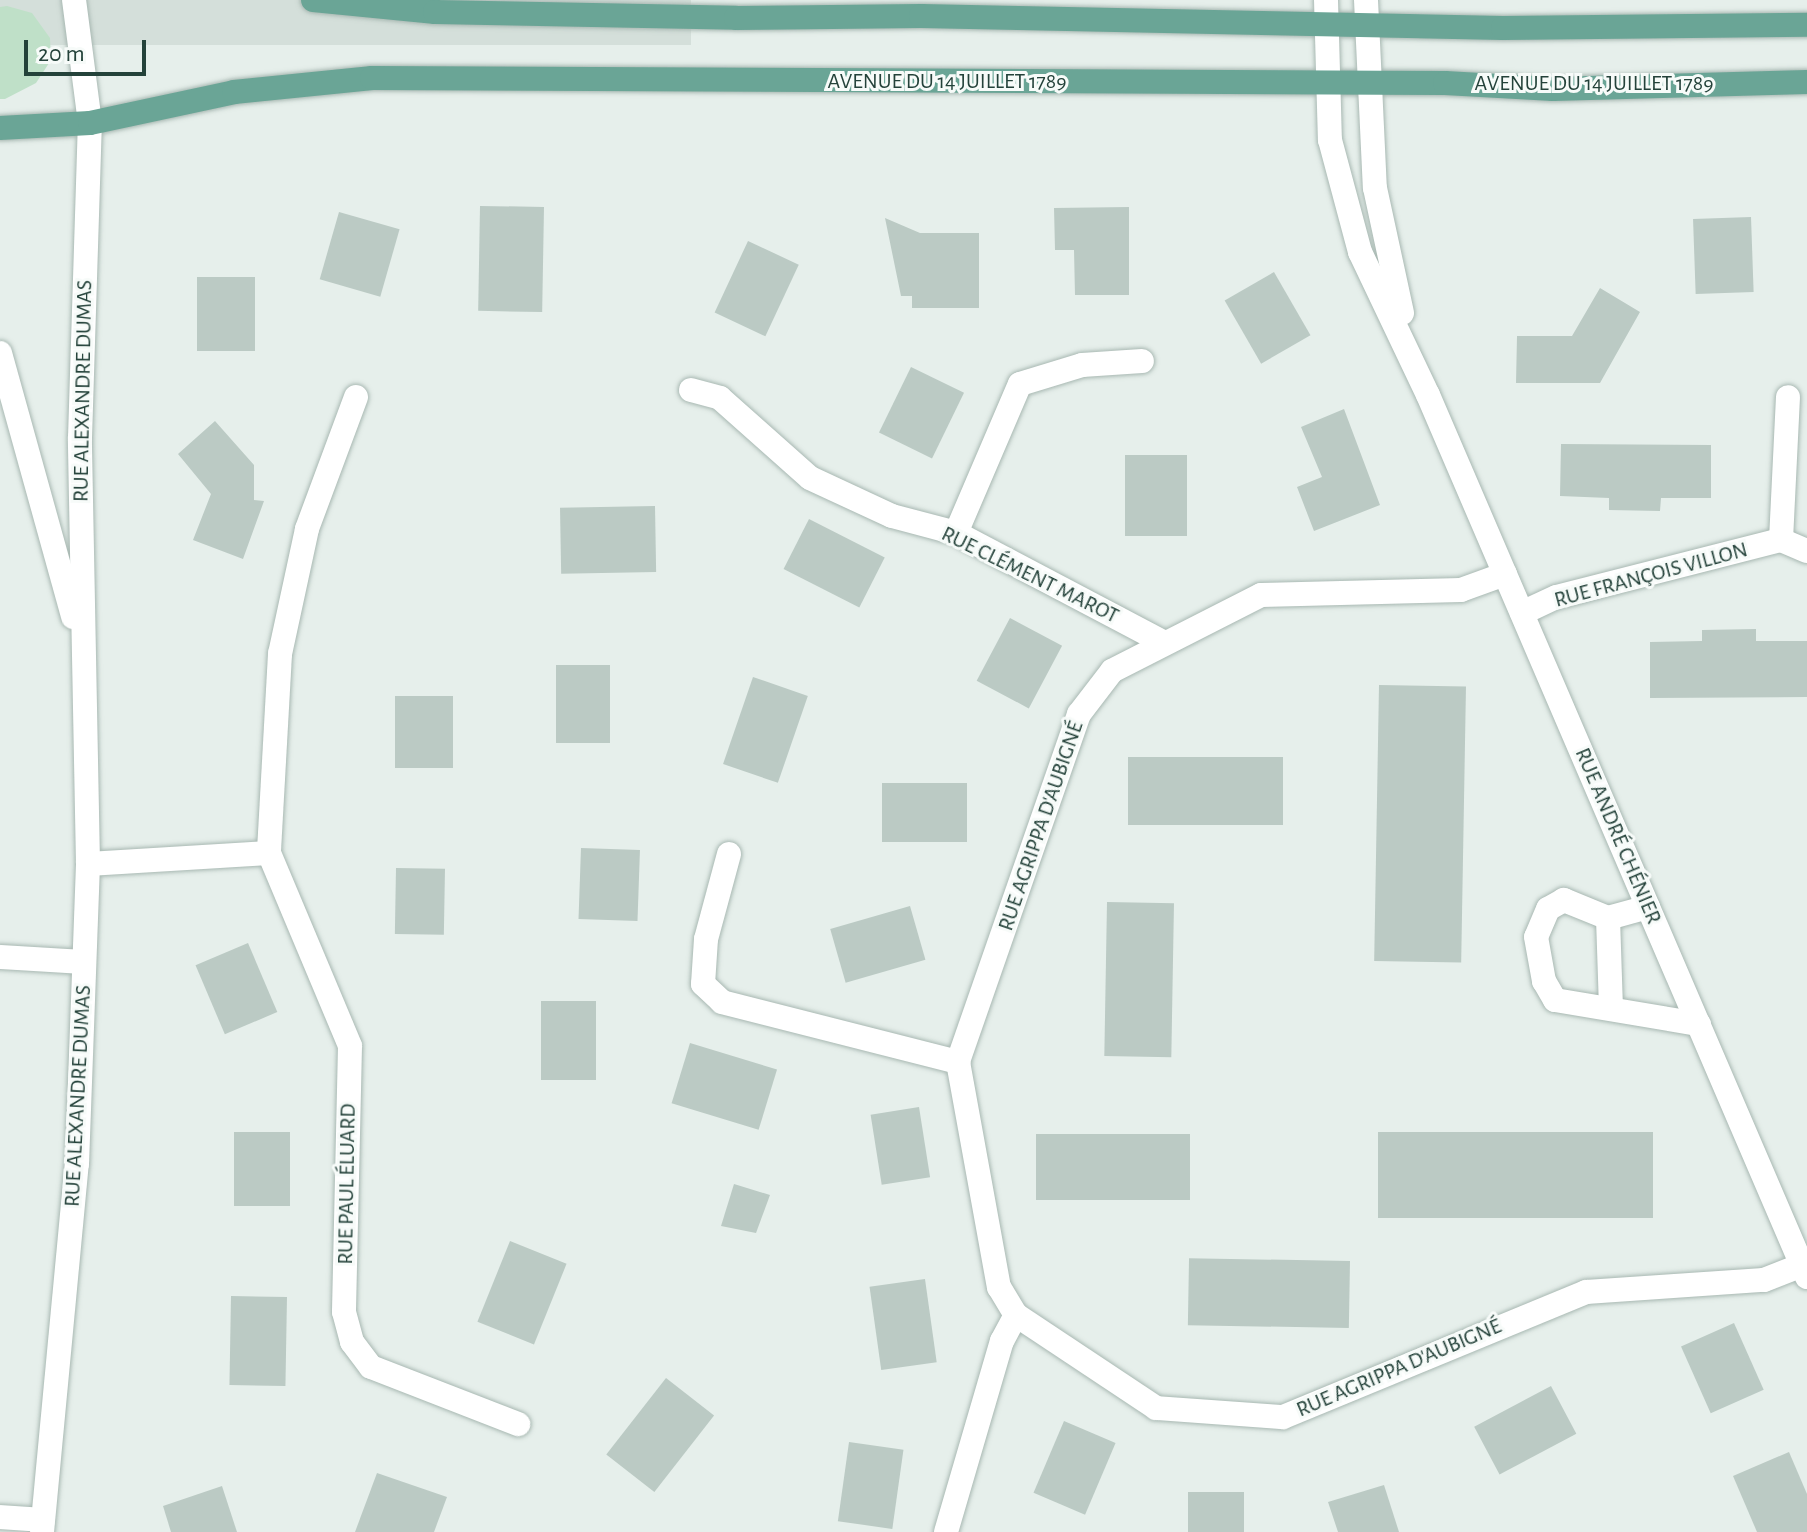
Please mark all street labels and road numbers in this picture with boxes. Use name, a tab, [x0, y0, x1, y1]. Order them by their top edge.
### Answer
street label: AVENUE DU 14 JUILLET 1789	[828, 69, 1066, 95]
street label: AVENUE DU 14 JUILLET 1789	[1475, 71, 1713, 97]
street label: RUE ALEXANDRE DUMAS	[68, 280, 98, 502]
street label: RUE CLÉMENT MAROT	[937, 521, 1123, 629]
street label: RUE FRANÇOIS VILLON	[1551, 536, 1751, 614]
street label: RUE AGRIPPA D'AUBIGNÉ	[993, 718, 1089, 934]
street label: RUE ANDRÉ CHÉNIER	[1569, 744, 1667, 928]
street label: RUE ALEXANDRE DUMAS	[59, 984, 97, 1208]
street label: RUE PAUL ÉLUARD	[332, 1103, 362, 1265]
street label: RUE AGRIPPA D'AUBIGNÉ	[1293, 1313, 1505, 1423]

